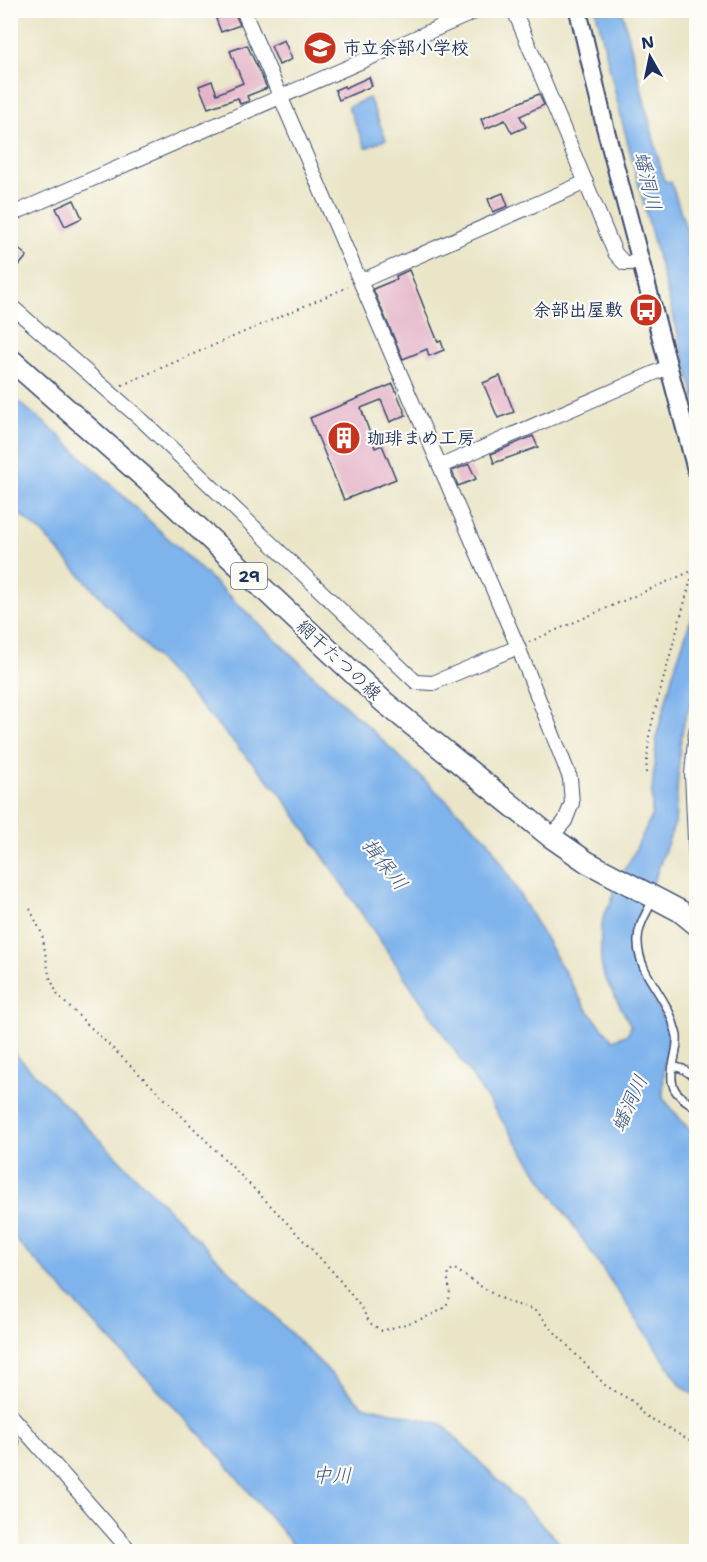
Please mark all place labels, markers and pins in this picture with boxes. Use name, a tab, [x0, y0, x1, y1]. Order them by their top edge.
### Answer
school or university icon: 市立余部小学校	[302, 30, 338, 66]
place label: 市立余部小学校	[343, 36, 469, 60]
bus stop icon: 余部出屋敷	[628, 292, 664, 328]
place label: 余部出屋敷	[533, 298, 623, 322]
building icon: 珈琲まめ工房	[326, 420, 362, 456]
place label: 珈琲まめ工房	[367, 426, 475, 450]

